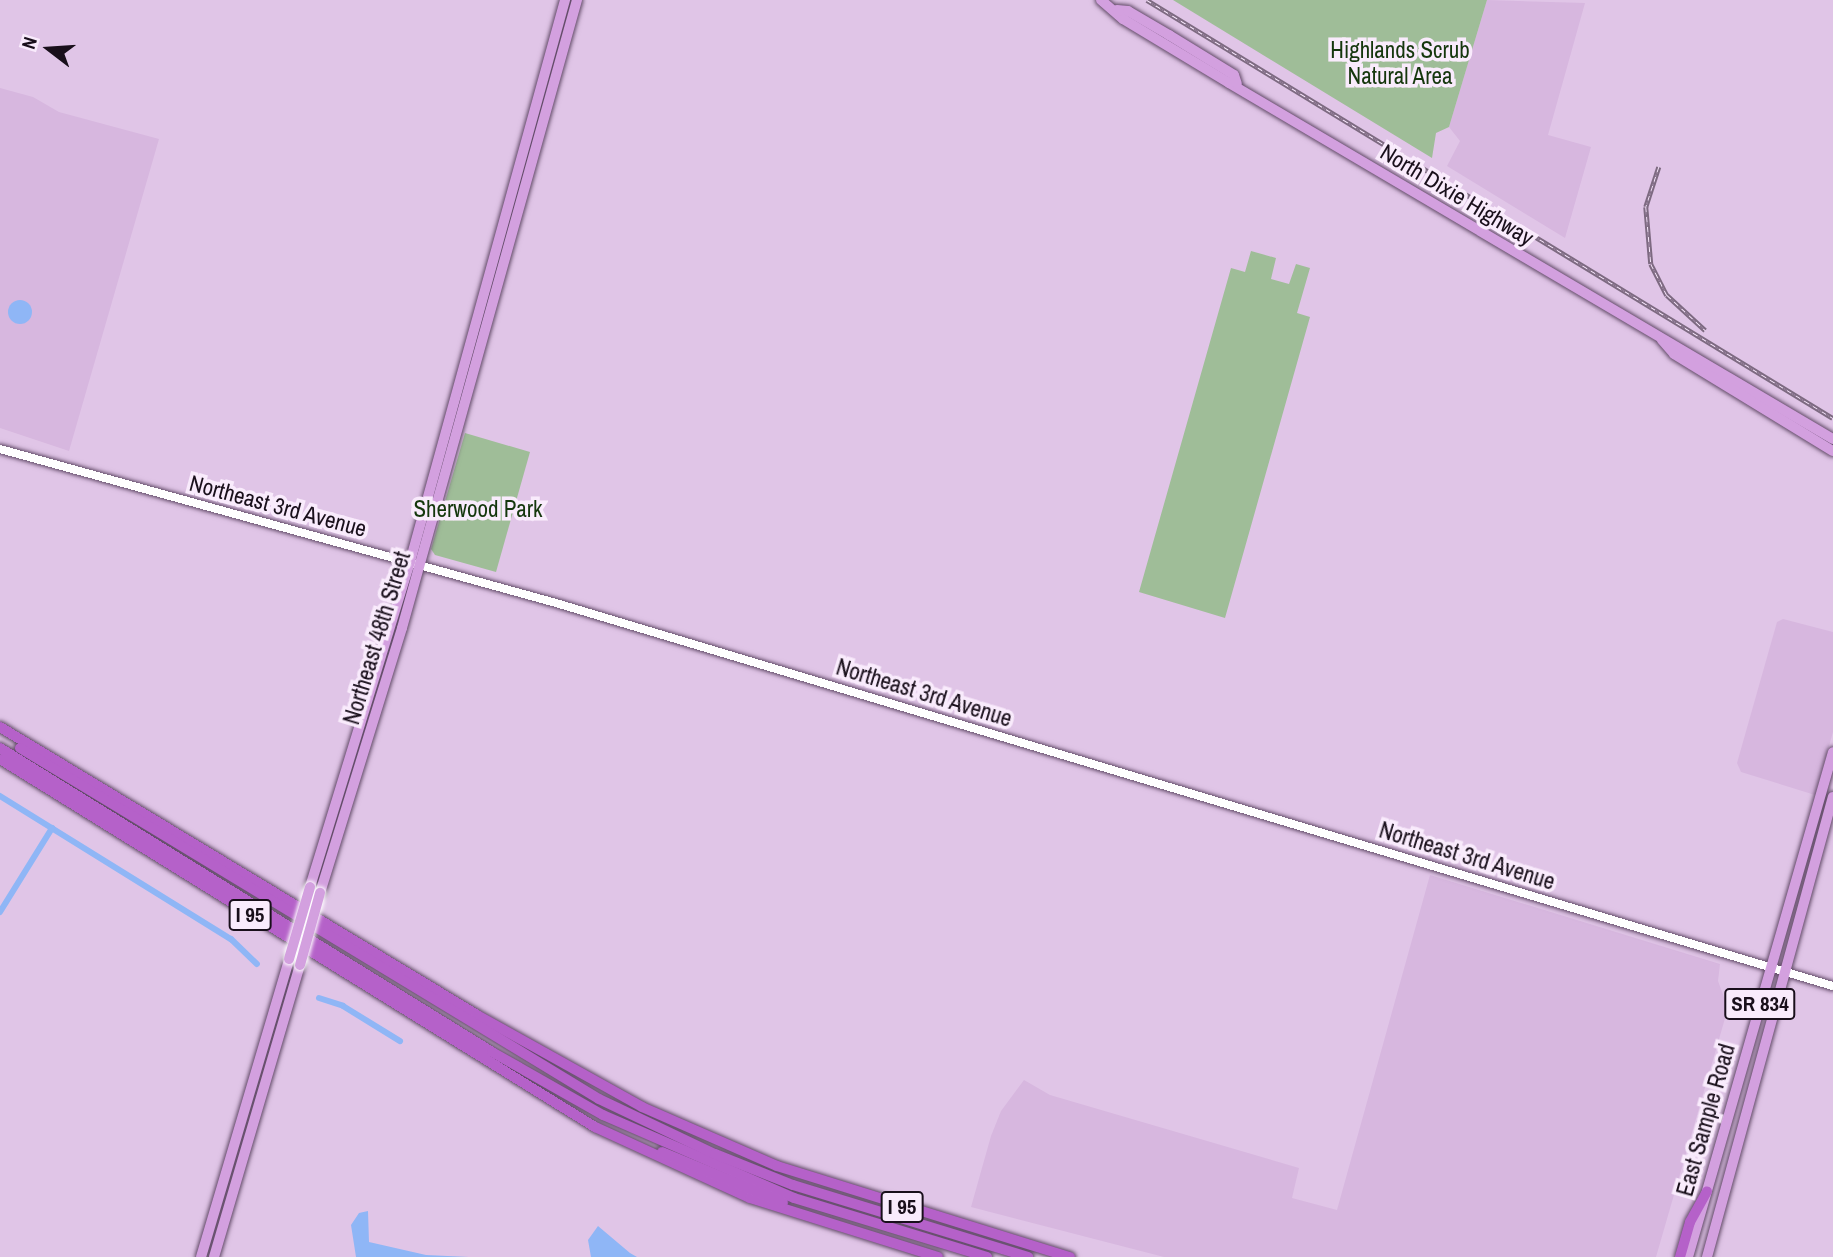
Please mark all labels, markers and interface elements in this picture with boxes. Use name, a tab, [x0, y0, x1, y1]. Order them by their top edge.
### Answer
north arrow	[14, 14, 84, 84]
text: N	[15, 34, 43, 52]
park label: Highlands Scrub Natural Area	[1330, 36, 1470, 90]
street label: North Dixie Highway	[1375, 138, 1539, 252]
street label: Northeast 3rd Avenue	[186, 469, 370, 543]
park label: Sherwood Park	[414, 495, 542, 523]
street label: Northeast 48th Street	[338, 548, 416, 728]
street label: Northeast 3rd Avenue	[832, 653, 1016, 733]
street label: Northeast 3rd Avenue	[1375, 816, 1559, 896]
road number: I 95	[227, 898, 273, 932]
road number: SR 834	[1723, 986, 1797, 1021]
street label: East Sample Road	[1671, 1041, 1741, 1199]
road number: I 95	[879, 1190, 925, 1224]

